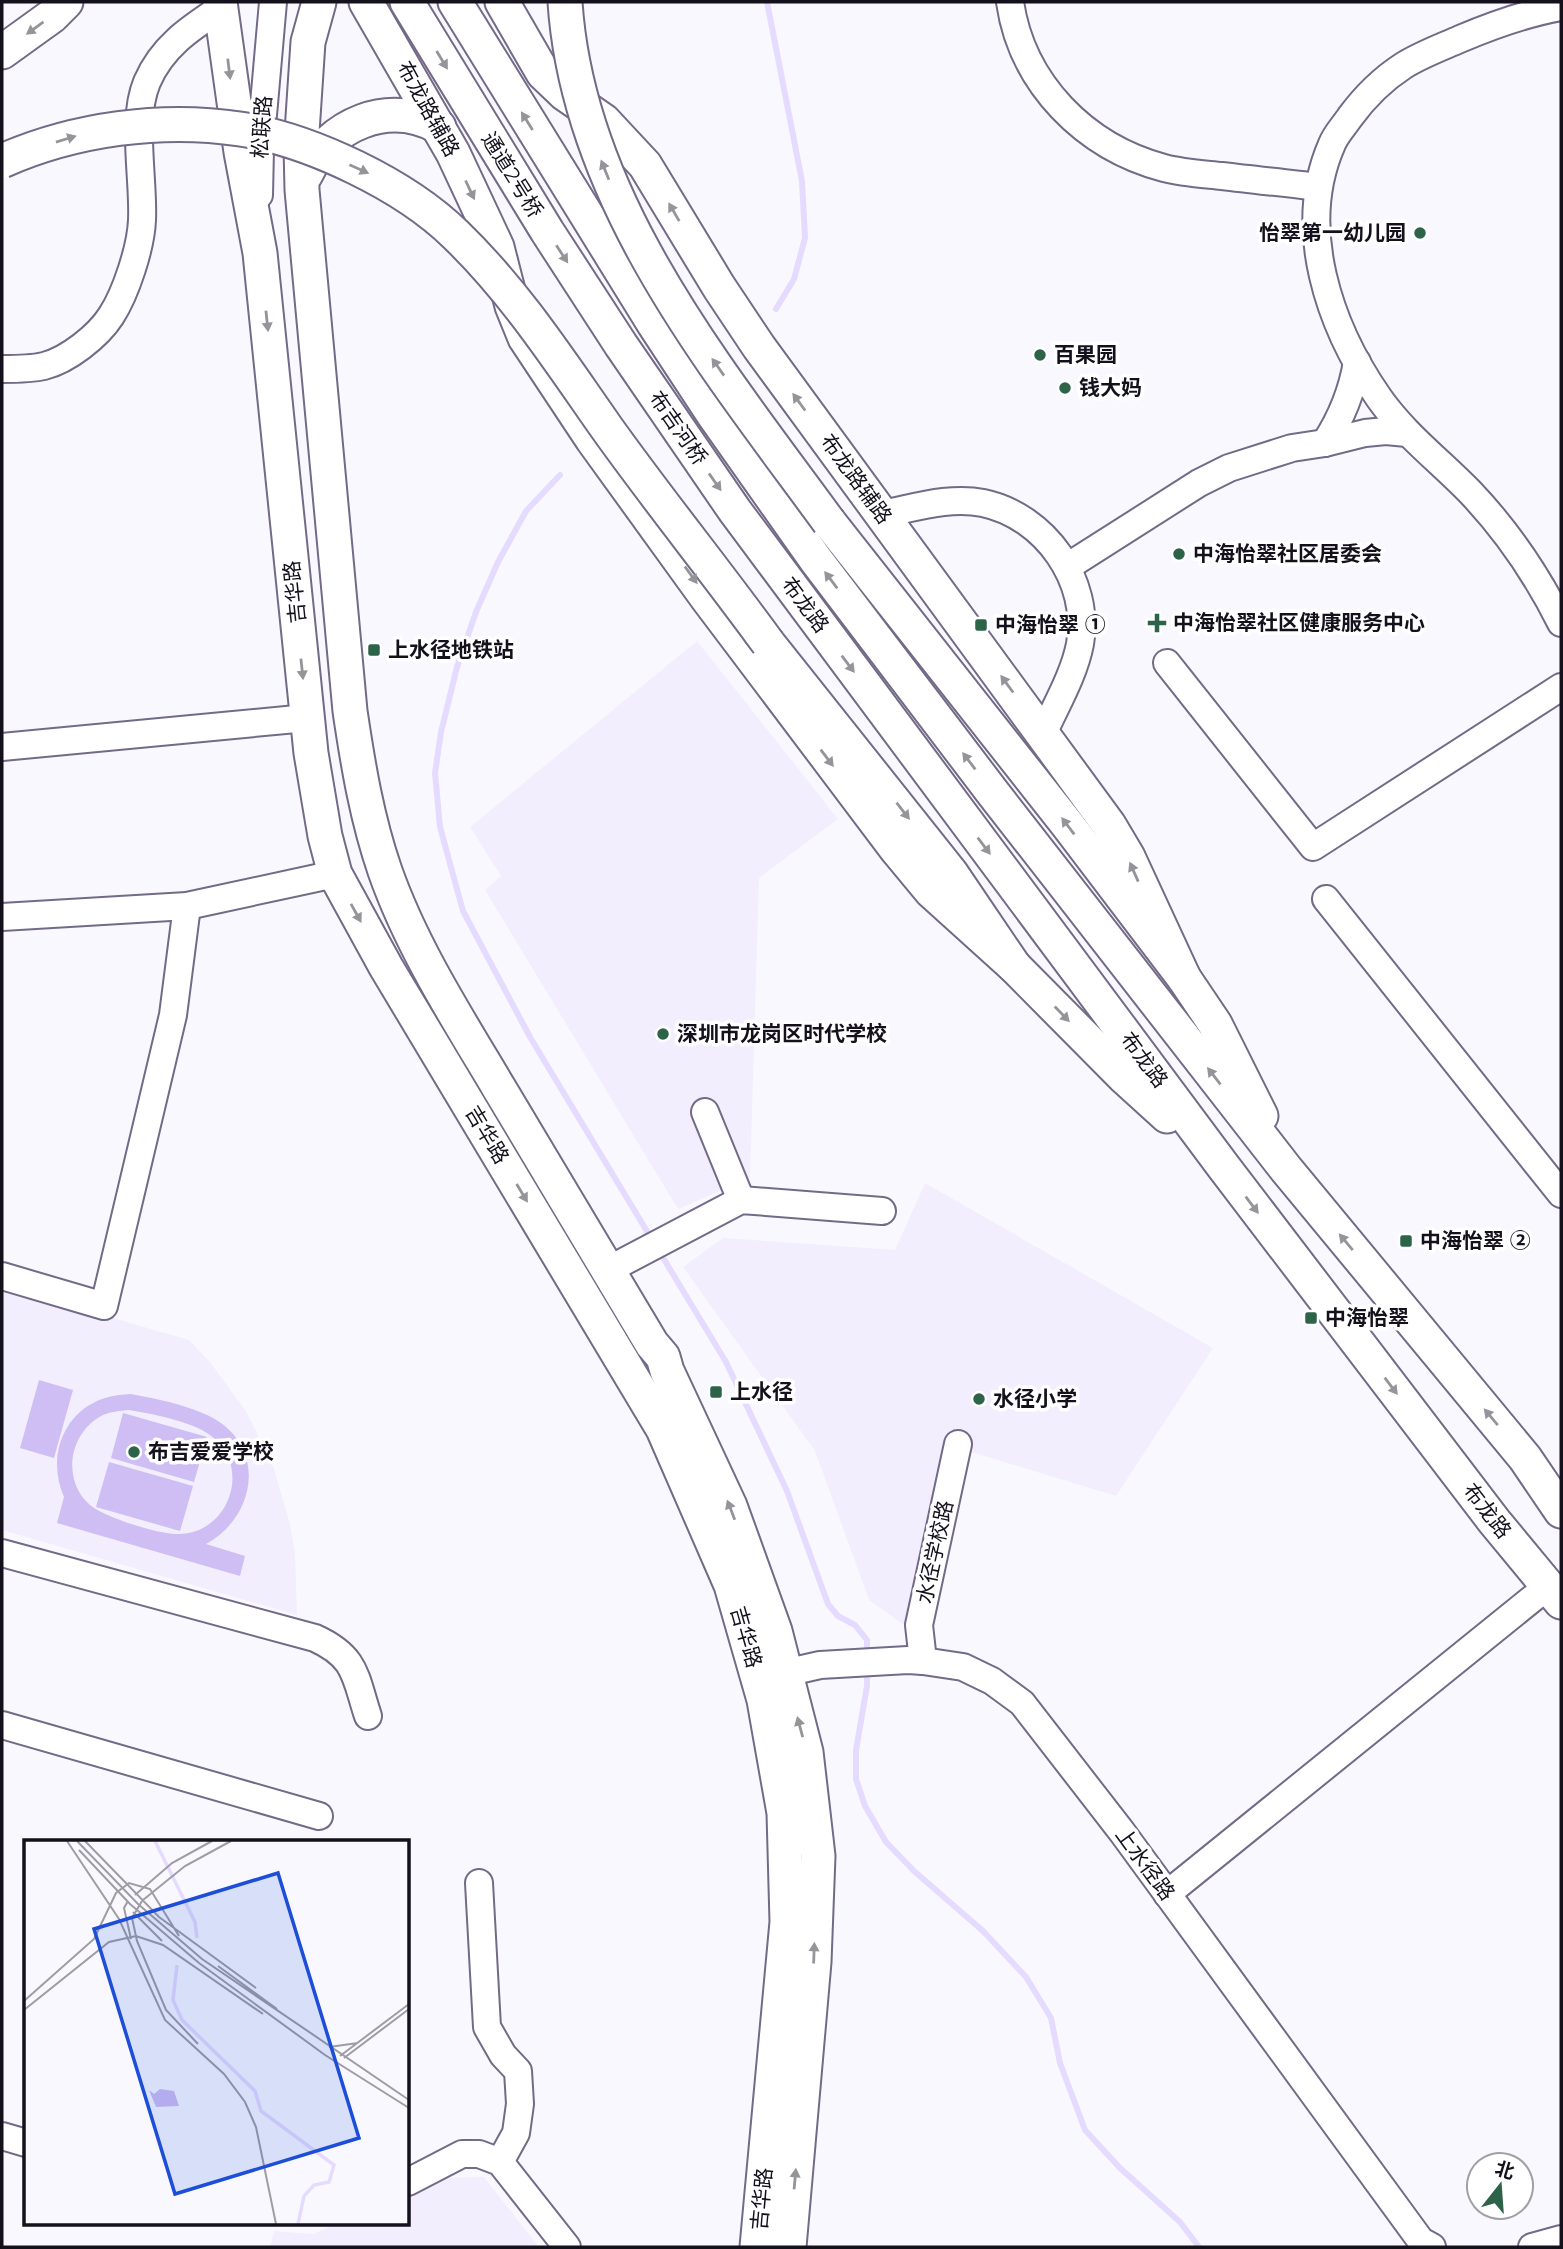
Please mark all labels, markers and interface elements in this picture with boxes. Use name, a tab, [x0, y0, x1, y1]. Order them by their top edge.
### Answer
one-way arrow	[26, 21, 44, 35]
one-way arrow	[436, 51, 449, 70]
street label: 布龙路辅路	[392, 57, 465, 161]
one-way arrow	[223, 59, 234, 81]
street label: 松联路	[247, 95, 276, 159]
one-way arrow	[521, 111, 534, 130]
street label: 通道2号桥	[476, 127, 548, 222]
one-way arrow	[56, 134, 77, 144]
one-way arrow	[599, 160, 610, 181]
one-way arrow	[349, 163, 369, 175]
one-way arrow	[464, 180, 476, 200]
one-way arrow	[668, 203, 681, 222]
place label: 怡翠第一幼儿园	[1259, 220, 1406, 245]
marker: 怡翠第一幼儿园	[1412, 225, 1428, 241]
one-way arrow	[555, 244, 568, 263]
one-way arrow	[262, 310, 273, 332]
place label: 百果园	[1054, 342, 1117, 367]
marker: 百果园	[1032, 347, 1048, 363]
one-way arrow	[711, 358, 725, 376]
place label: 钱大妈	[1079, 375, 1142, 400]
marker: 钱大妈	[1057, 380, 1073, 396]
street label: 布吉河桥	[644, 386, 713, 469]
one-way arrow	[793, 393, 807, 411]
street label: 布龙路辅路	[815, 429, 897, 529]
one-way arrow	[708, 473, 722, 491]
place label: 中海怡翠社区居委会	[1193, 541, 1382, 566]
marker: 中海怡翠社区居委会	[1171, 546, 1187, 562]
street label: 吉华路	[279, 559, 310, 625]
one-way arrow	[684, 566, 698, 584]
one-way arrow	[825, 571, 839, 589]
street label: 布龙路	[776, 572, 834, 637]
place label: 中海怡翠社区健康服务中心	[1173, 610, 1425, 635]
place label: 中海怡翠 ①	[995, 612, 1106, 637]
marker: 中海怡翠社区健康服务中心	[1147, 613, 1167, 633]
marker: 中海怡翠 ①	[973, 617, 989, 633]
place label: 上水径地铁站	[388, 637, 514, 662]
marker: 上水径地铁站	[366, 642, 382, 658]
one-way arrow	[841, 655, 855, 673]
one-way arrow	[297, 658, 308, 680]
one-way arrow	[1000, 675, 1014, 693]
one-way arrow	[819, 749, 833, 767]
one-way arrow	[961, 753, 976, 771]
one-way arrow	[895, 801, 910, 819]
one-way arrow	[1061, 818, 1076, 836]
one-way arrow	[977, 837, 991, 855]
one-way arrow	[1128, 862, 1140, 882]
one-way arrow	[350, 903, 362, 922]
one-way arrow	[1053, 1006, 1070, 1022]
place label: 深圳市龙岗区时代学校	[677, 1021, 887, 1046]
marker: 深圳市龙岗区时代学校	[655, 1026, 671, 1042]
street label: 布龙路	[1115, 1027, 1173, 1092]
one-way arrow	[1206, 1068, 1221, 1086]
street label: 吉华路	[460, 1101, 514, 1168]
one-way arrow	[515, 1183, 528, 1202]
one-way arrow	[1245, 1196, 1259, 1214]
place label: 中海怡翠 ②	[1420, 1228, 1531, 1253]
one-way arrow	[1339, 1233, 1354, 1251]
marker: 中海怡翠 ②	[1398, 1233, 1414, 1249]
place label: 中海怡翠	[1325, 1305, 1409, 1330]
marker: 中海怡翠	[1303, 1310, 1319, 1326]
one-way arrow	[1383, 1376, 1398, 1394]
place label: 上水径	[730, 1379, 793, 1404]
marker: 上水径	[708, 1384, 724, 1400]
place label: 水径小学	[993, 1386, 1077, 1411]
marker: 水径小学	[971, 1391, 987, 1407]
one-way arrow	[1484, 1409, 1499, 1426]
place label: 布吉爱爱学校	[148, 1439, 274, 1464]
marker: 布吉爱爱学校	[126, 1444, 142, 1460]
street label: 布龙路	[1458, 1478, 1517, 1543]
street label: 水径学校路	[911, 1498, 958, 1606]
one-way arrow	[725, 1500, 736, 1521]
street label: 吉华路	[726, 1603, 767, 1671]
one-way arrow	[794, 1716, 804, 1737]
street label: 上水径路	[1111, 1822, 1180, 1905]
inset map	[24, 1840, 410, 2224]
one-way arrow	[809, 1941, 820, 1963]
north arrow	[1465, 2151, 1535, 2221]
text: 北	[1492, 2156, 1517, 2184]
street label: 吉华路	[746, 2166, 777, 2231]
one-way arrow	[790, 2168, 801, 2190]

